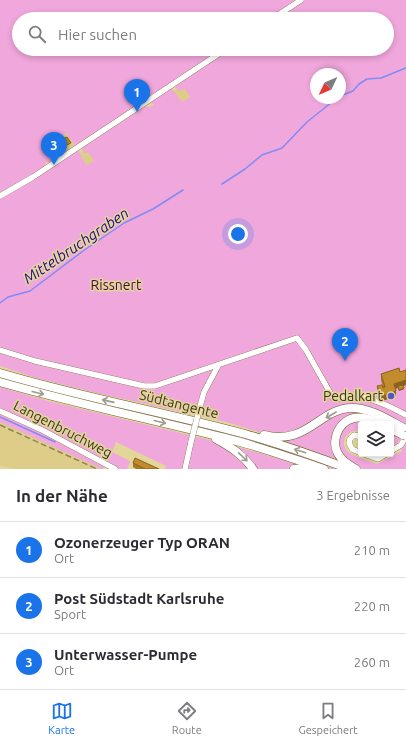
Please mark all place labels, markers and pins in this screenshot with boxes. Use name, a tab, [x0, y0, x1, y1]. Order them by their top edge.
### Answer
pin: 1	[124, 79, 150, 112]
pin: 3	[41, 132, 67, 165]
pin: 2	[332, 328, 358, 361]
place label: Pedalkart	[323, 388, 383, 404]
marker: Pedalkart	[386, 391, 396, 401]

